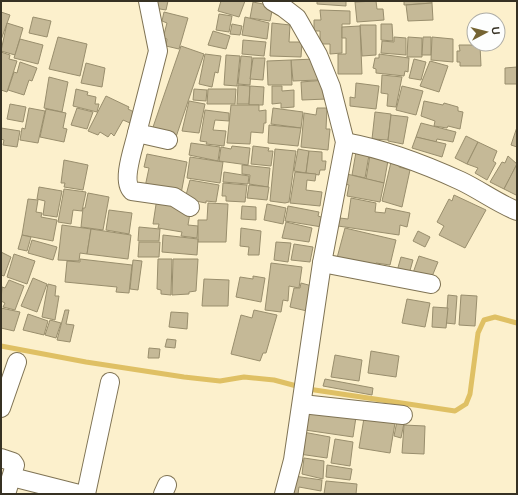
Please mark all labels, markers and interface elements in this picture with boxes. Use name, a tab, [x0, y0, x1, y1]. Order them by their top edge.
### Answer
north arrow	[466, 12, 506, 52]
text: U	[489, 26, 502, 36]

